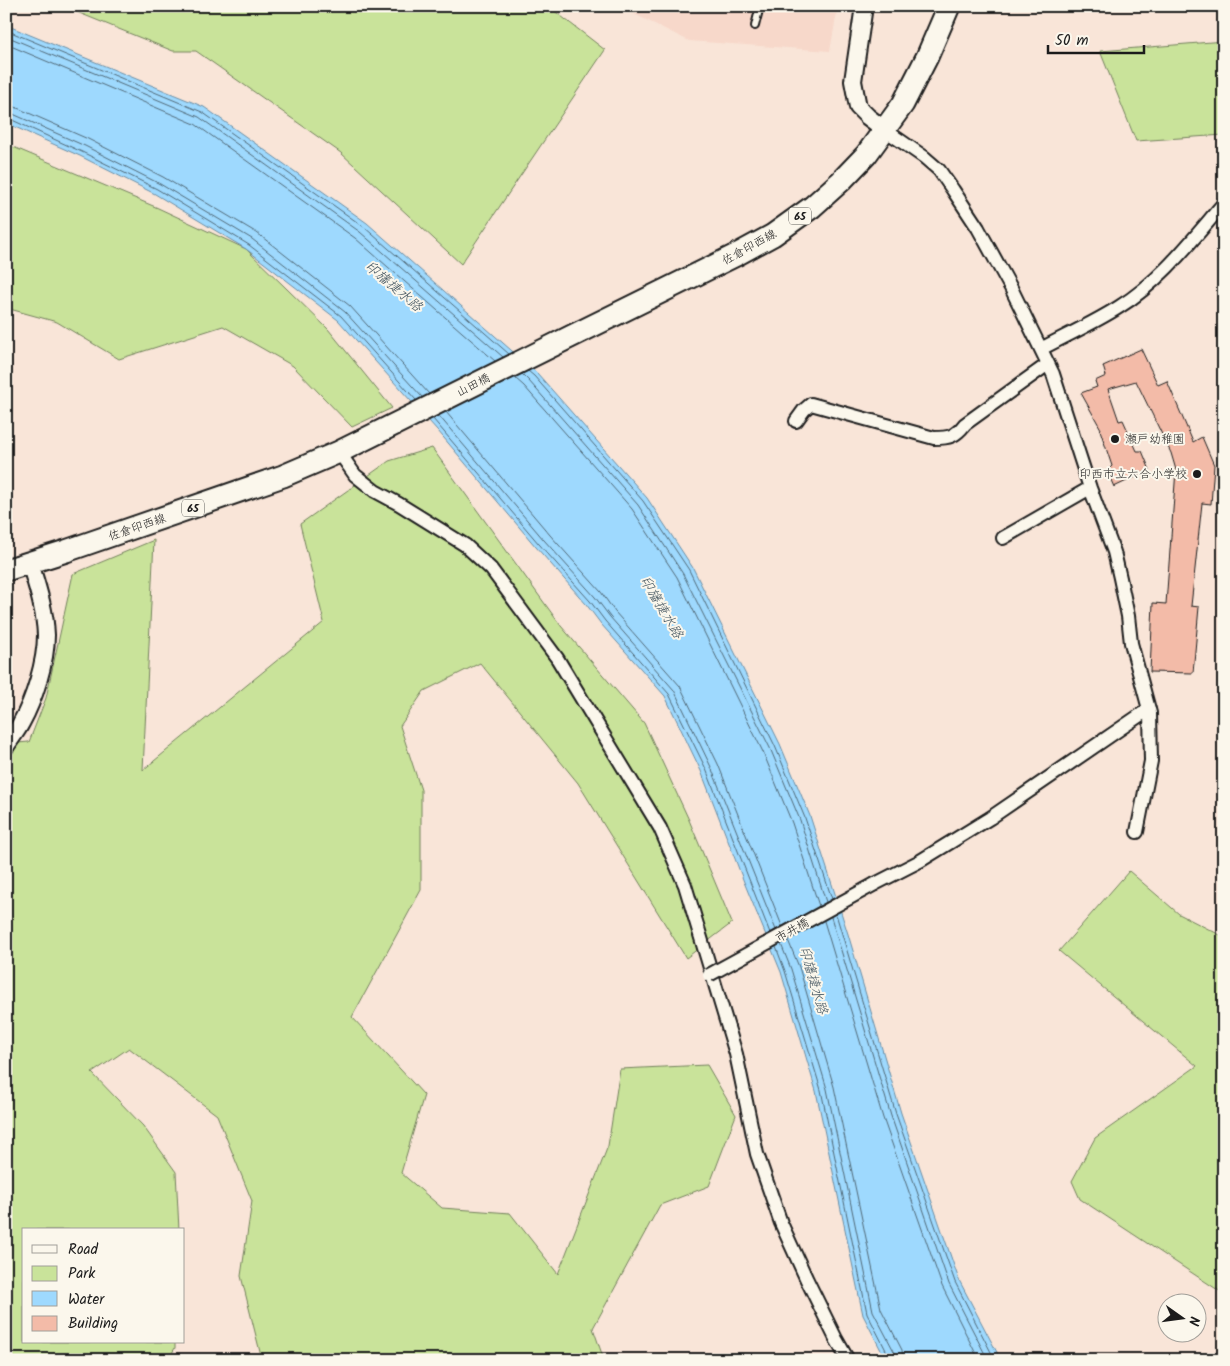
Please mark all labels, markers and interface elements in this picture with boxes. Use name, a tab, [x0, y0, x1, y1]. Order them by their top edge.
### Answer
scale bar	[1048, 22, 1144, 54]
text: 50 m	[1055, 29, 1089, 53]
road number: 65	[789, 208, 811, 225]
street label: 佐倉印西線	[718, 225, 780, 270]
water label: 印旛捷水路	[359, 256, 428, 318]
street label: 山田橋	[453, 369, 494, 402]
place label: 瀬戸幼稚園	[1125, 430, 1185, 449]
marker: 瀬戸幼稚園	[1109, 433, 1121, 445]
place label: 印西市立六合小学校	[1079, 465, 1187, 484]
marker: 印西市立六合小学校	[1191, 468, 1203, 480]
road number: 65	[182, 499, 204, 516]
street label: 佐倉印西線	[106, 509, 169, 546]
water label: 印旛捷水路	[634, 572, 689, 644]
street label: 市井橋	[772, 913, 813, 947]
water label: 印旛捷水路	[793, 944, 834, 1018]
legend	[22, 1228, 185, 1344]
text: Road	[68, 1238, 99, 1262]
text: Park	[68, 1262, 96, 1286]
text: Water	[68, 1288, 105, 1312]
north arrow	[1158, 1294, 1208, 1344]
text: Building	[68, 1312, 118, 1336]
text: N	[1182, 1314, 1205, 1328]

